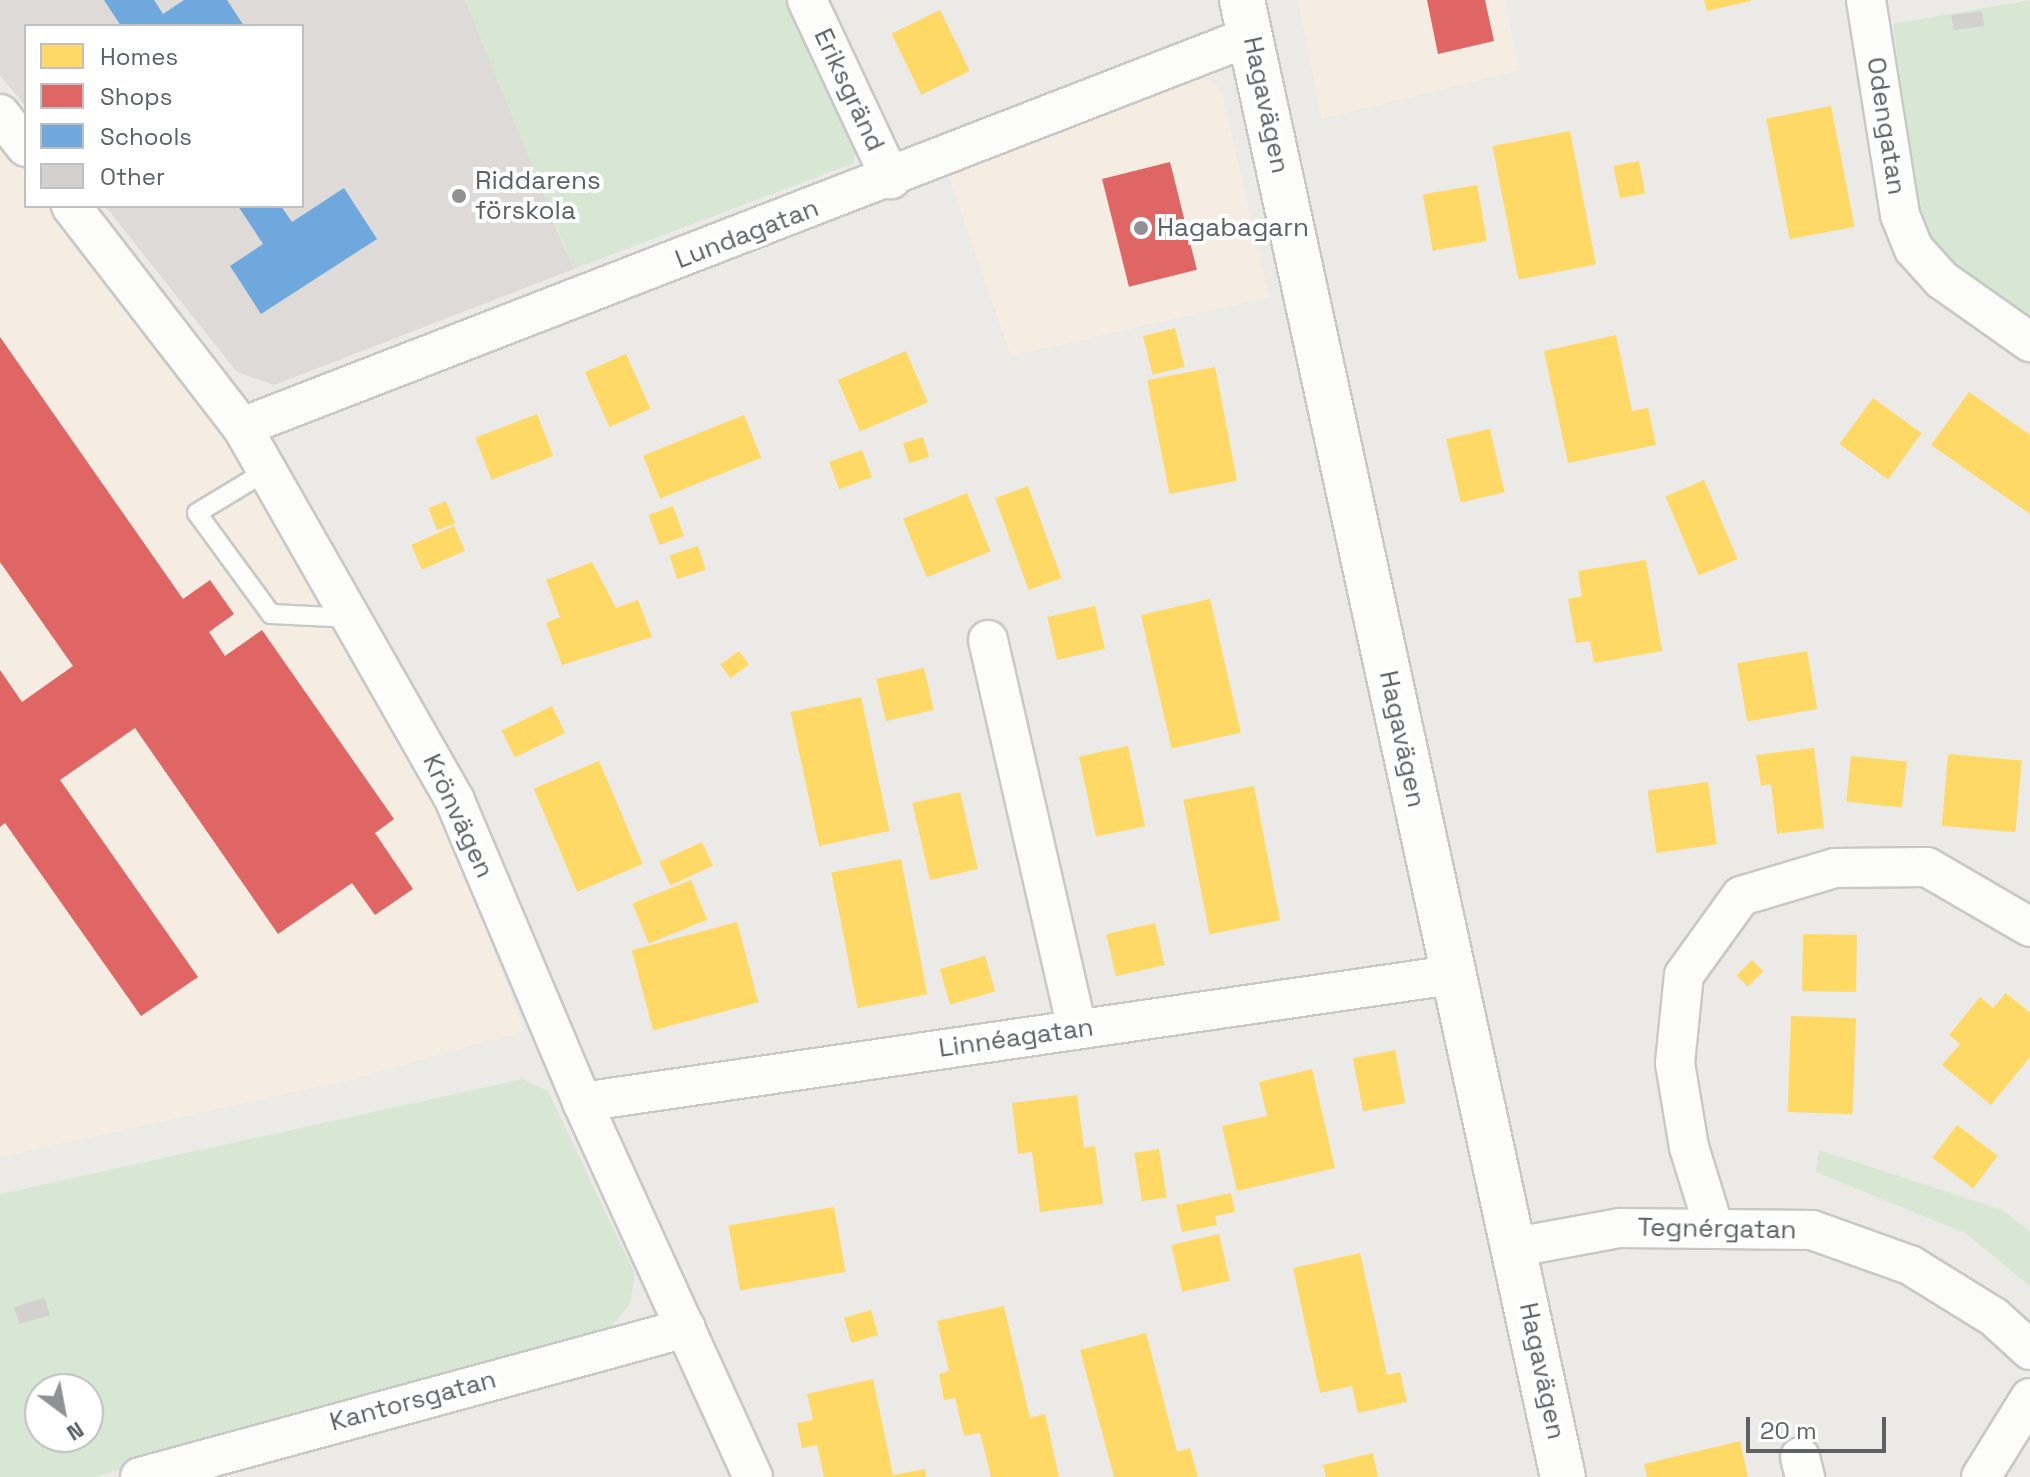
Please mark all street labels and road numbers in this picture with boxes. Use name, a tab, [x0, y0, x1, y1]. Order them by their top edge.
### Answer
street label: Eriksgränd	[807, 24, 891, 156]
street label: Hagavägen	[1236, 34, 1296, 176]
street label: Odengatan	[1860, 55, 1912, 197]
street label: Lundagatan	[671, 192, 823, 276]
street label: Hagavägen	[1372, 668, 1432, 810]
street label: Krönvägen	[416, 749, 500, 883]
street label: Linnéagatan	[937, 1012, 1095, 1064]
street label: Tegnérgatan	[1637, 1212, 1797, 1246]
street label: Hagavägen	[1512, 1300, 1572, 1442]
street label: Kantorsgatan	[326, 1364, 500, 1438]

